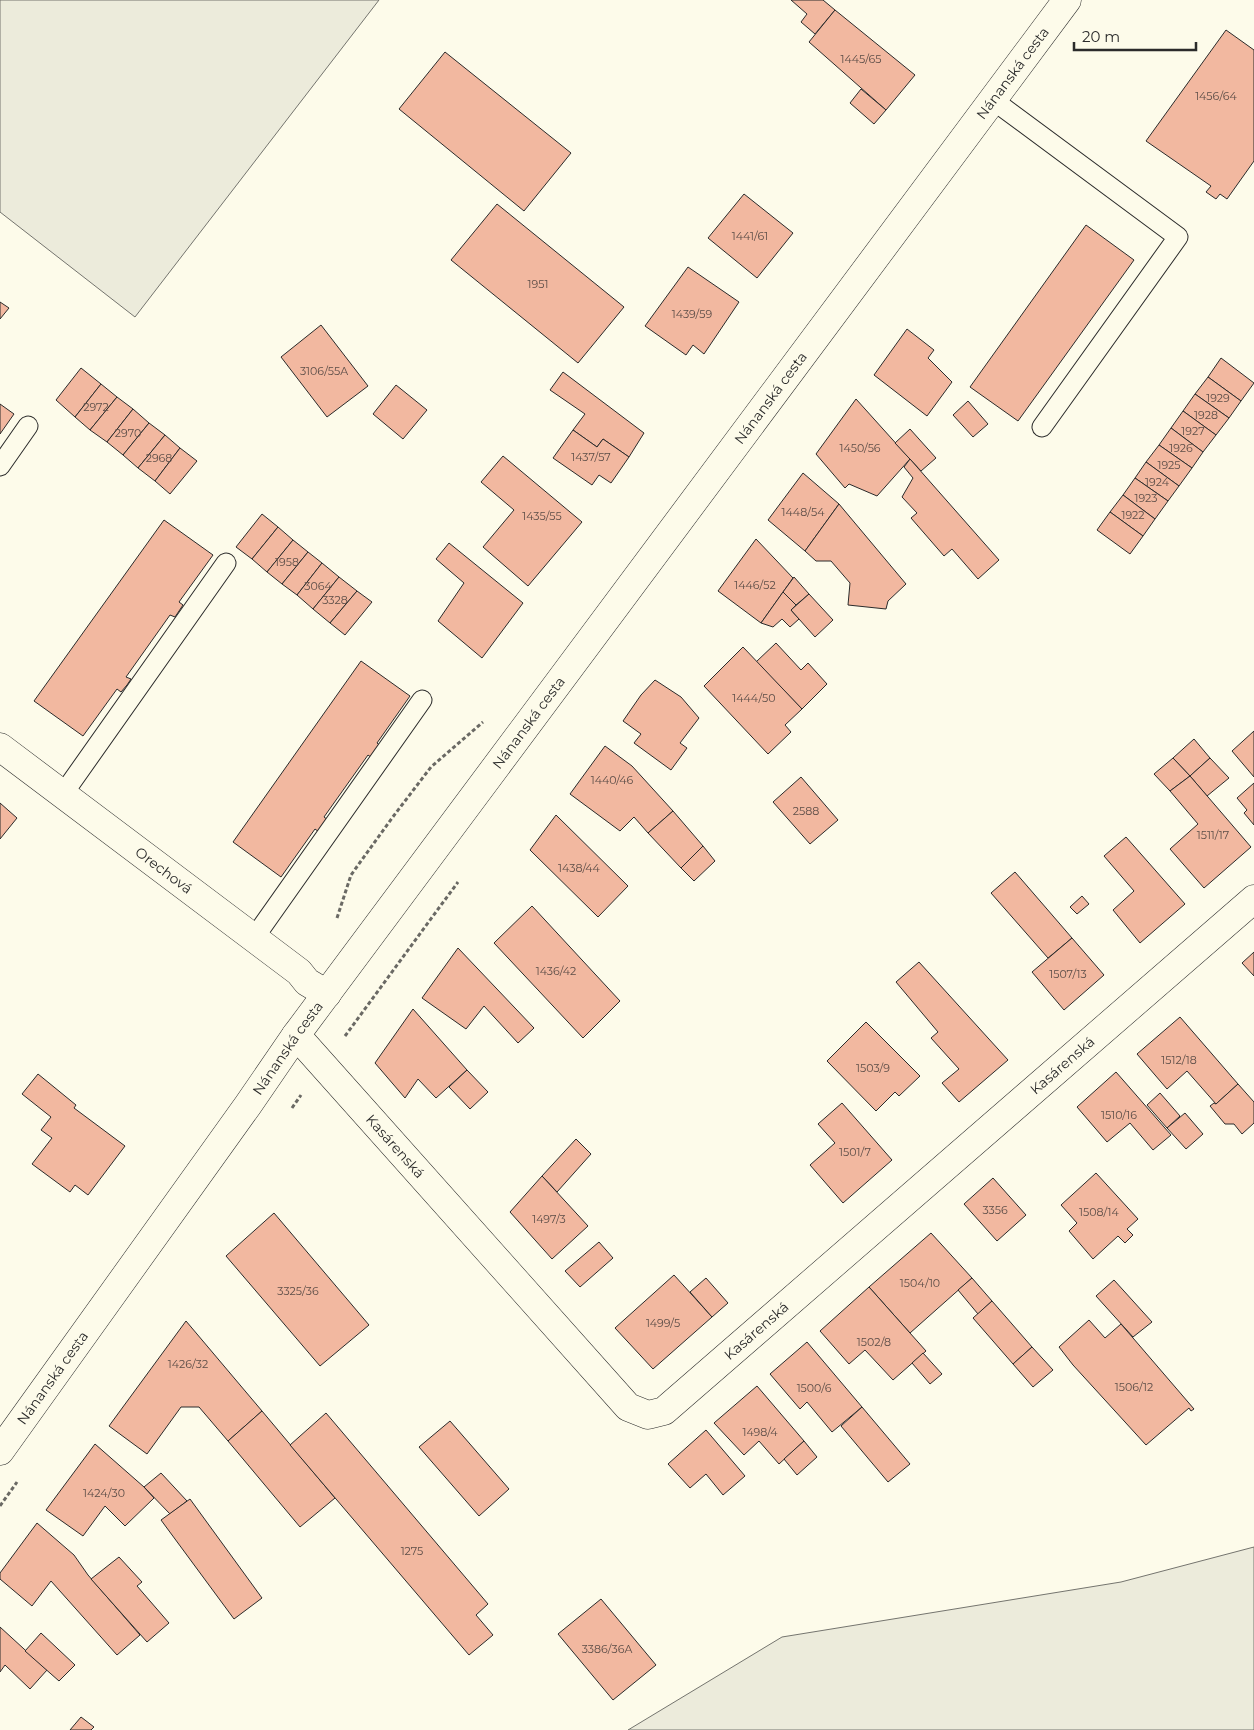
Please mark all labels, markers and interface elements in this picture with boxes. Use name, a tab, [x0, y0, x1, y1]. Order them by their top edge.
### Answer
scale bar	[1074, 20, 1196, 52]
street label: Nánanská cesta	[972, 23, 1053, 123]
text: 20 m	[1082, 27, 1120, 46]
house number: 1445/65	[840, 52, 882, 66]
house number: 1456/64	[1195, 89, 1238, 103]
house number: 1441/61	[732, 229, 768, 243]
house number: 1951	[528, 277, 548, 291]
house number: 1439/59	[672, 307, 712, 321]
street label: Nánanská cesta	[730, 348, 811, 448]
house number: 3106/55A	[300, 364, 348, 378]
house number: 1929	[1206, 391, 1230, 405]
house number: 2972	[83, 400, 109, 414]
house number: 1928	[1194, 408, 1218, 422]
house number: 1927	[1181, 424, 1205, 438]
house number: 2970	[115, 426, 141, 440]
house number: 1450/56	[839, 441, 881, 455]
house number: 1926	[1169, 441, 1193, 455]
house number: 1437/57	[571, 450, 611, 464]
house number: 2968	[146, 451, 172, 465]
house number: 1925	[1157, 458, 1181, 472]
house number: 1924	[1145, 475, 1170, 489]
house number: 1923	[1134, 491, 1158, 505]
house number: 1448/54	[782, 505, 825, 519]
house number: 1922	[1121, 508, 1145, 522]
house number: 1435/55	[522, 509, 562, 523]
house number: 1958	[275, 555, 299, 569]
house number: 1446/52	[734, 578, 776, 592]
house number: 3064	[304, 579, 332, 593]
house number: 3328	[322, 593, 348, 607]
street label: Nánanská cesta	[488, 673, 569, 772]
house number: 1444/50	[732, 691, 776, 705]
house number: 1440/46	[591, 773, 634, 787]
house number: 2588	[793, 804, 819, 818]
house number: 1511/17	[1197, 828, 1229, 842]
street label: Orechová	[132, 843, 196, 898]
house number: 1438/44	[558, 861, 601, 875]
house number: 1436/42	[536, 964, 576, 978]
house number: 1507/13	[1049, 967, 1087, 981]
street label: Nánanská cesta	[248, 998, 327, 1099]
street label: Kasárenská	[1026, 1032, 1098, 1098]
house number: 1512/18	[1161, 1053, 1197, 1067]
house number: 1503/9	[856, 1061, 890, 1075]
house number: 1510/16	[1101, 1108, 1137, 1122]
street label: Kasárenská	[362, 1110, 429, 1182]
house number: 1501/7	[839, 1145, 871, 1159]
house number: 3356	[982, 1203, 1008, 1217]
house number: 1508/14	[1079, 1205, 1120, 1219]
house number: 1497/3	[532, 1212, 566, 1226]
house number: 1504/10	[900, 1276, 940, 1290]
house number: 3325/36	[277, 1284, 319, 1298]
street label: Kasárenská	[720, 1298, 792, 1364]
house number: 1499/5	[646, 1316, 680, 1330]
street label: Nánanská cesta	[13, 1328, 92, 1428]
house number: 1502/8	[857, 1335, 891, 1349]
house number: 1426/32	[168, 1357, 208, 1371]
house number: 1506/12	[1115, 1380, 1153, 1394]
house number: 1500/6	[797, 1381, 832, 1395]
house number: 1498/4	[742, 1425, 778, 1439]
house number: 1424/30	[83, 1486, 125, 1500]
house number: 1275	[401, 1544, 423, 1558]
house number: 3386/36A	[582, 1642, 632, 1656]

